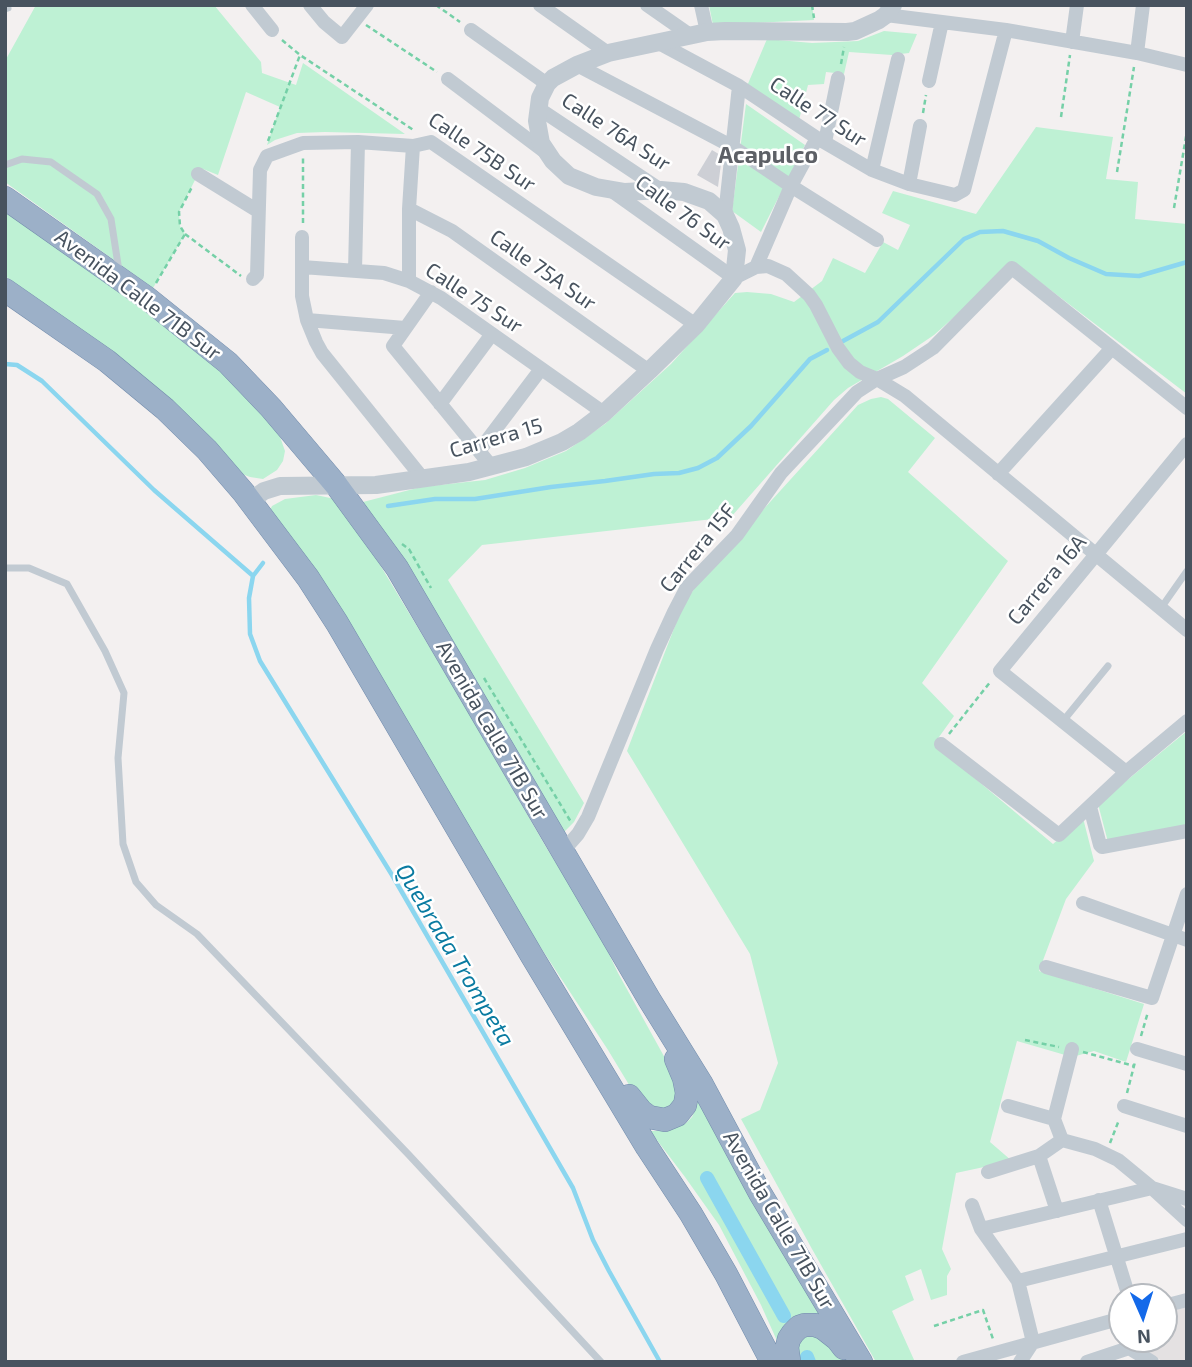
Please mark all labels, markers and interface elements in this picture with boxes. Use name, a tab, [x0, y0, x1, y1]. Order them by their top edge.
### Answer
street label: Calle 77 Sur	[765, 71, 871, 153]
street label: Calle 76A Sur	[557, 87, 675, 177]
street label: Calle 75B Sur	[424, 107, 540, 197]
district label: Acapulco	[718, 141, 818, 169]
street label: Calle 76 Sur	[630, 170, 736, 256]
street label: Avenida Calle 71B Sur	[50, 224, 226, 366]
street label: Calle 75A Sur	[485, 224, 601, 316]
street label: Calle 75 Sur	[421, 257, 527, 339]
street label: Carrera 15	[447, 413, 545, 463]
street label: Carrera 15F	[655, 499, 741, 597]
street label: Carrera 16A	[1002, 530, 1092, 630]
street label: Avenida Calle 71B Sur	[431, 636, 553, 824]
water label: Quebrada Trompeta	[390, 859, 520, 1051]
street label: Avenida Calle 71B Sur	[718, 1126, 840, 1314]
north arrow	[1108, 1283, 1178, 1353]
text: N	[1137, 1326, 1151, 1349]

